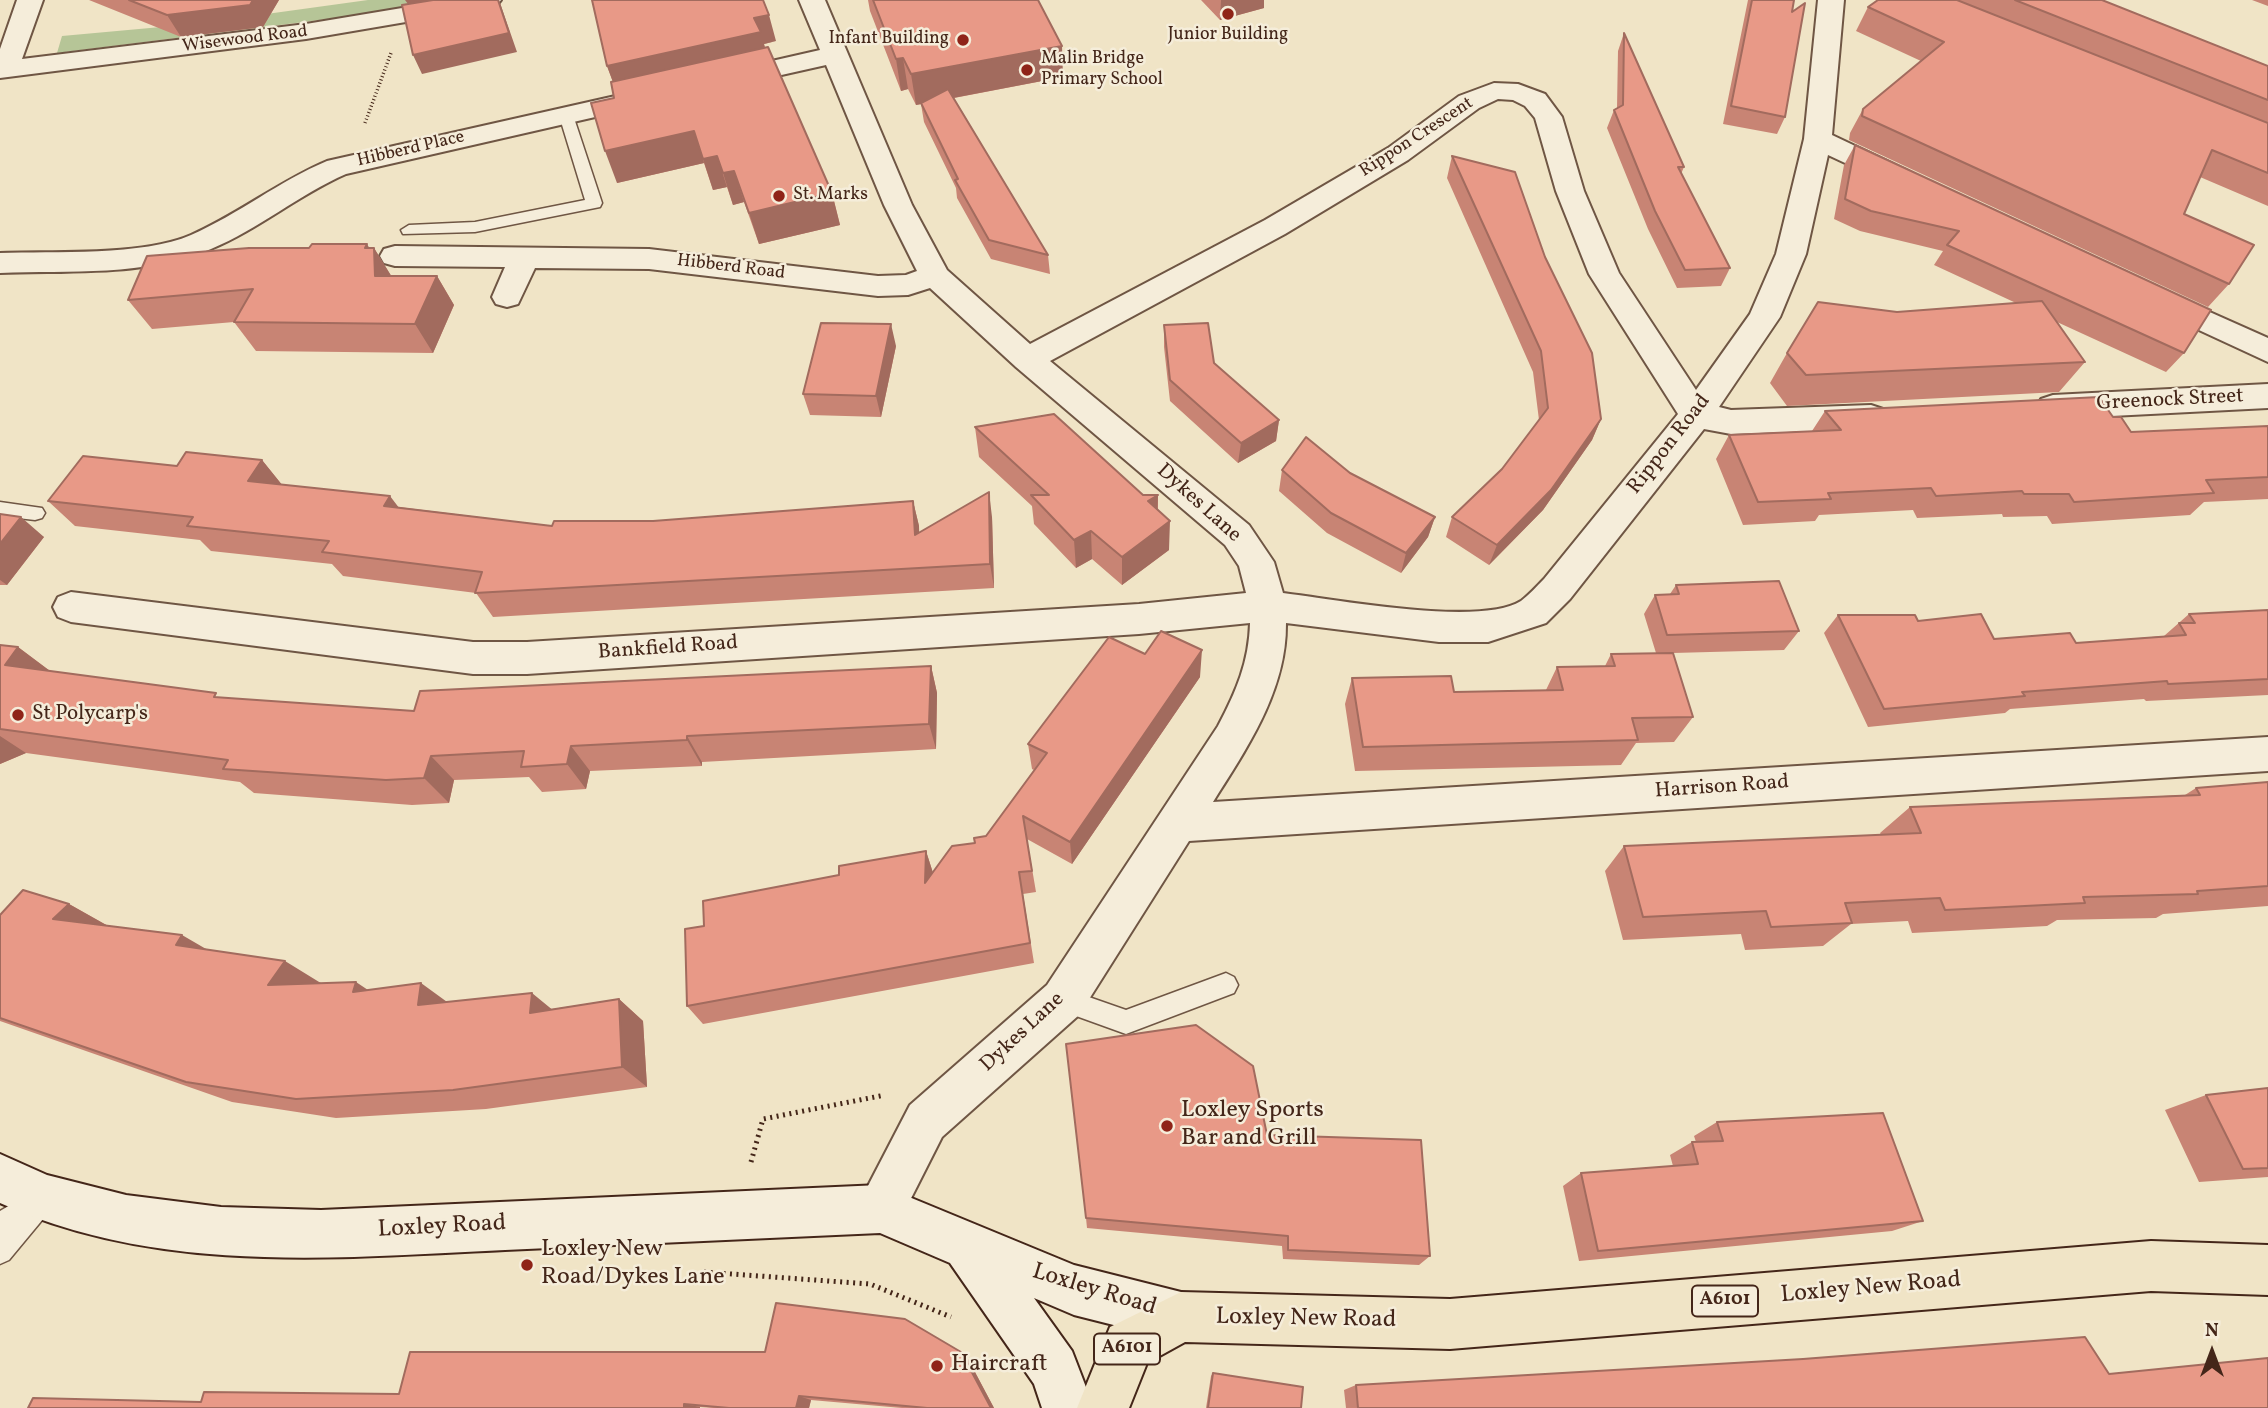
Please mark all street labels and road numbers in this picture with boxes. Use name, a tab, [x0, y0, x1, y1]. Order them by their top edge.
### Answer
street label: Wisewood Road	[181, 22, 309, 58]
street label: Rippon Crescent	[1356, 93, 1478, 183]
street label: Hibberd Place	[355, 127, 467, 173]
street label: Hibberd Road	[676, 251, 786, 285]
street label: Greenock Street	[2096, 385, 2244, 417]
street label: Rippon Road	[1623, 390, 1717, 500]
street label: Dykes Lane	[1150, 459, 1246, 549]
street label: Bankfield Road	[597, 632, 739, 666]
street label: Harrison Road	[1654, 771, 1790, 805]
street label: Dykes Lane	[976, 988, 1070, 1078]
street label: Loxley Road	[377, 1210, 507, 1246]
street label: Loxley Road	[1028, 1258, 1160, 1324]
street label: Loxley New Road	[1780, 1267, 1962, 1311]
road number: A6101	[1692, 1286, 1758, 1316]
street label: Loxley New Road	[1215, 1304, 1397, 1336]
road number: A6101	[1094, 1334, 1160, 1364]

